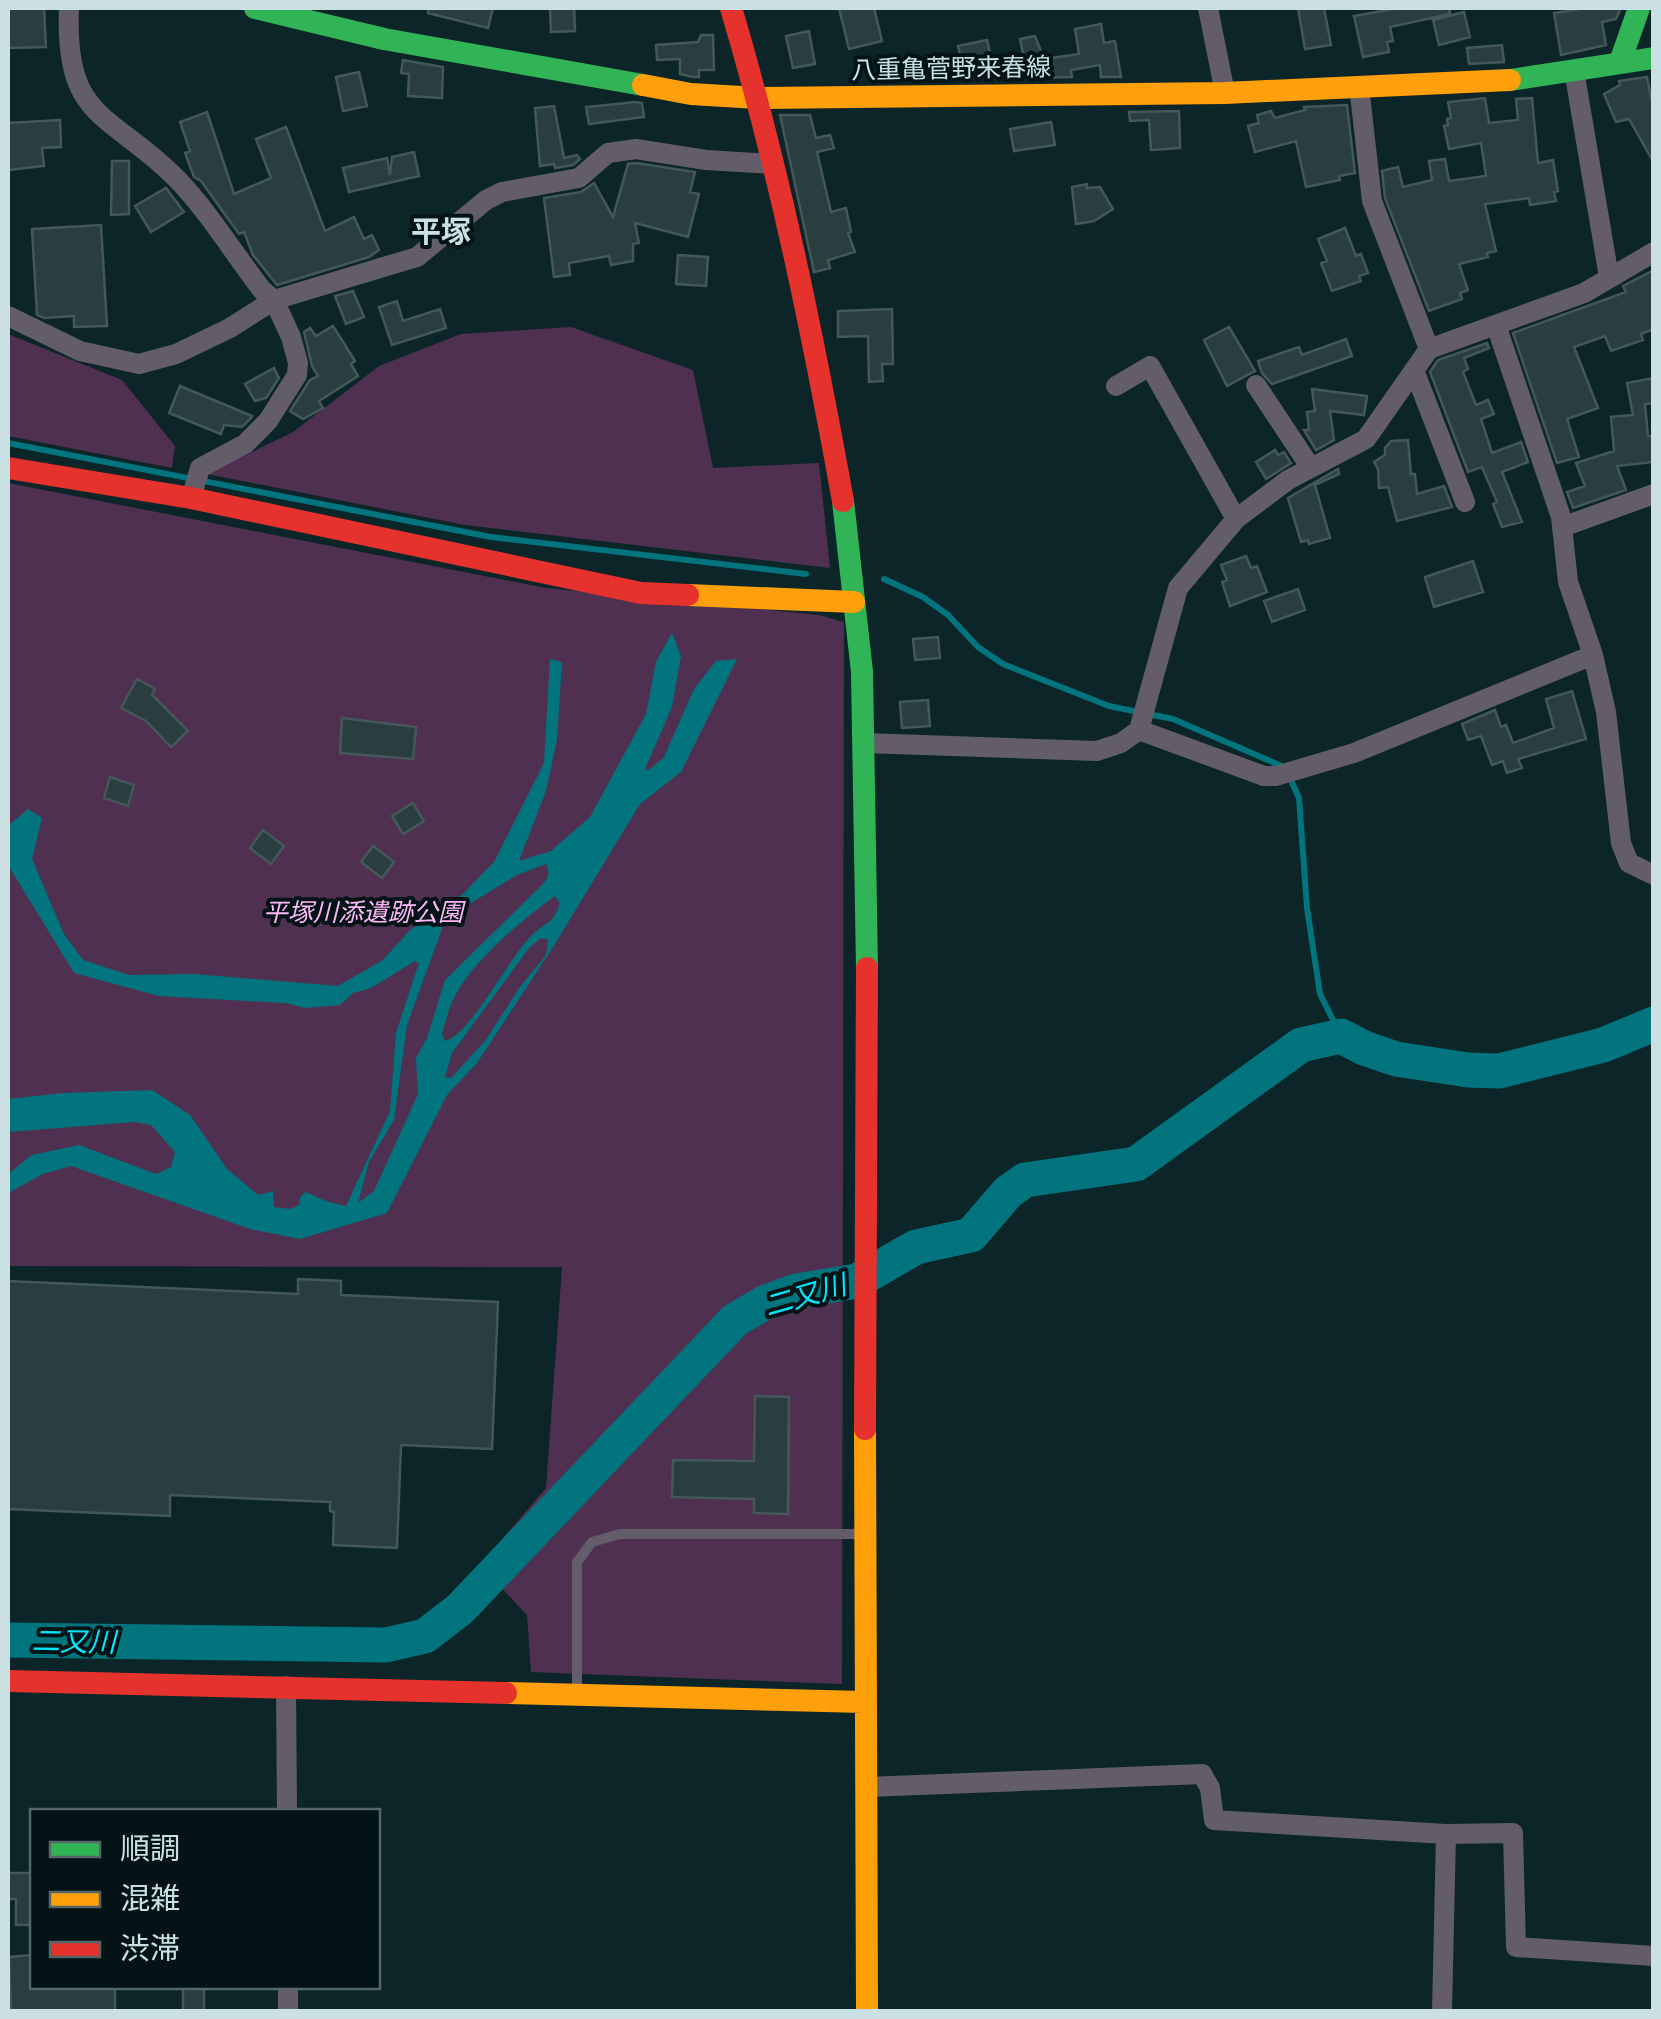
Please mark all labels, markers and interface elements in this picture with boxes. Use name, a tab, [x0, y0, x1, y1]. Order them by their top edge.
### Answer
street label: 八重亀菅野来春線	[851, 48, 1051, 86]
district label: 平塚	[411, 210, 471, 251]
park label: 平塚川添遺跡公園	[263, 894, 466, 928]
water label: 二又川	[759, 1263, 853, 1324]
water label: 二又川	[32, 1620, 119, 1660]
legend	[30, 1809, 380, 1989]
text: 順調	[120, 1827, 180, 1868]
text: 混雑	[120, 1877, 180, 1918]
text: 渋滞	[120, 1927, 180, 1968]

